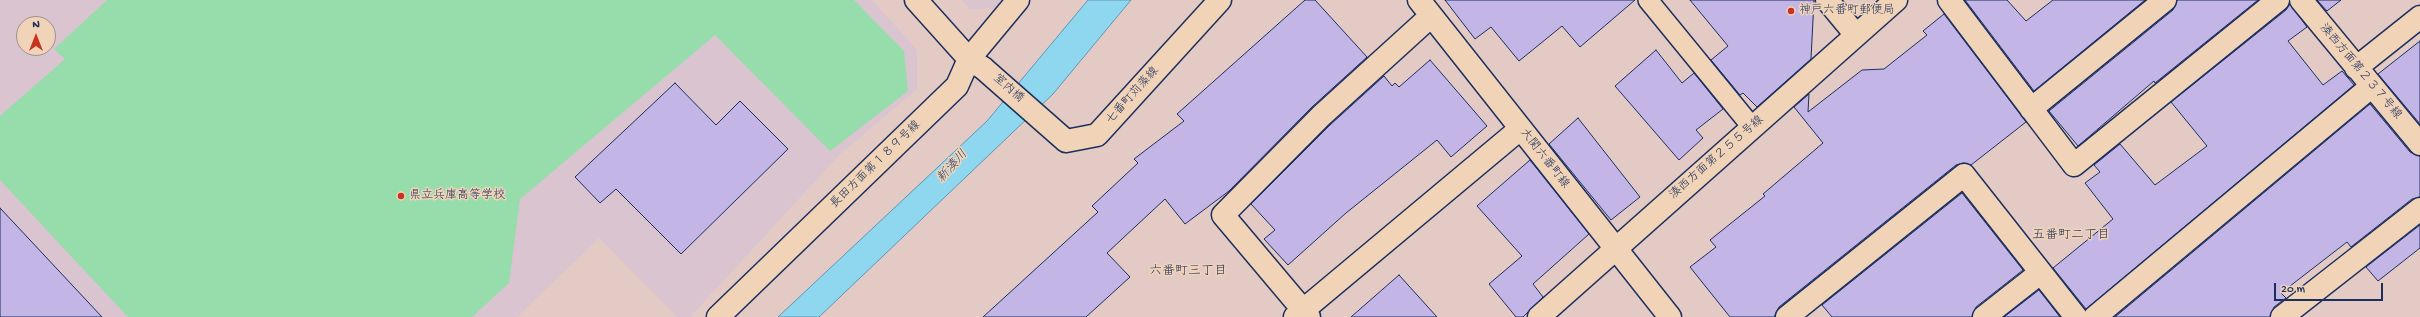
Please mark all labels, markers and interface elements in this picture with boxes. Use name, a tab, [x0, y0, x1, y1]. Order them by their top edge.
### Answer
place label: 神戸六番町郵便局	[1799, 4, 1895, 18]
marker: 神戸六番町郵便局	[1786, 6, 1796, 16]
north arrow	[16, 16, 56, 56]
text: N	[32, 19, 40, 31]
street label: 湊西方面第２３７号線	[2316, 21, 2404, 123]
street label: 七番町苅藻線	[1104, 64, 1162, 128]
street label: 室内橋	[990, 72, 1026, 106]
street label: 湊西方面第２５５号線	[1667, 113, 1767, 203]
street label: 長田方面第１８９号線	[828, 118, 924, 212]
street label: 大関六番町線	[1516, 126, 1572, 192]
water label: 新湊川	[934, 147, 972, 187]
place label: 県立兵庫高等学校	[409, 189, 505, 203]
marker: 県立兵庫高等学校	[396, 191, 406, 201]
district label: 五番町二丁目	[2032, 228, 2110, 244]
district label: 六番町三丁目	[1149, 264, 1227, 280]
scale bar	[2276, 275, 2385, 301]
text: 20 m	[2281, 283, 2305, 297]

